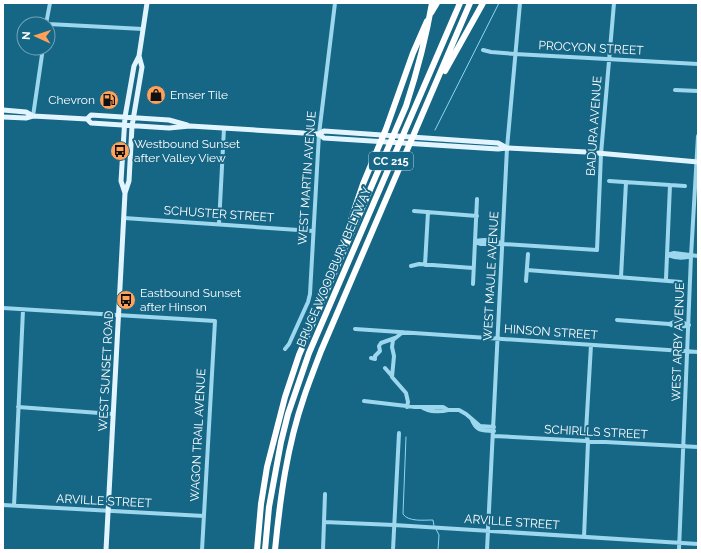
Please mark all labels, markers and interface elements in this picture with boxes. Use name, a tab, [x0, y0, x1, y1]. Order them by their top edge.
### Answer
north arrow	[16, 16, 56, 56]
text: N	[20, 31, 33, 40]
street label: PROCYON STREET	[538, 38, 645, 58]
street label: BADURA AVENUE	[584, 75, 604, 177]
shop icon: Emser Tile	[145, 84, 167, 106]
place label: Emser Tile	[170, 88, 228, 102]
fuel station icon: Chevron	[98, 89, 120, 111]
place label: Chevron	[48, 93, 95, 107]
street label: WEST MARTIN AVENUE	[295, 111, 319, 245]
place label: Westbound Sunset after Valley View	[134, 137, 240, 165]
bus stop icon: Westbound Sunset after Valley View	[109, 140, 131, 162]
road number: CC 215	[369, 152, 413, 170]
street label: BRUCE WOODBURY BELTWAY	[294, 185, 374, 349]
street label: SCHUSTER STREET	[163, 203, 275, 225]
street label: WEST MAULE AVENUE	[481, 211, 501, 341]
street label: WEST ARBY AVENUE	[669, 282, 687, 402]
place label: Eastbound Sunset after Hinson	[140, 286, 241, 314]
bus stop icon: Eastbound Sunset after Hinson	[115, 289, 137, 311]
street label: WEST SUNSET ROAD	[96, 310, 116, 432]
street label: HINSON STREET	[504, 322, 599, 342]
street label: WAGON TRAIL AVENUE	[188, 368, 208, 502]
street label: SCHIRLLS STREET	[544, 422, 649, 442]
street label: ARVILLE STREET	[56, 492, 153, 511]
street label: ARVILLE STREET	[464, 512, 561, 532]

